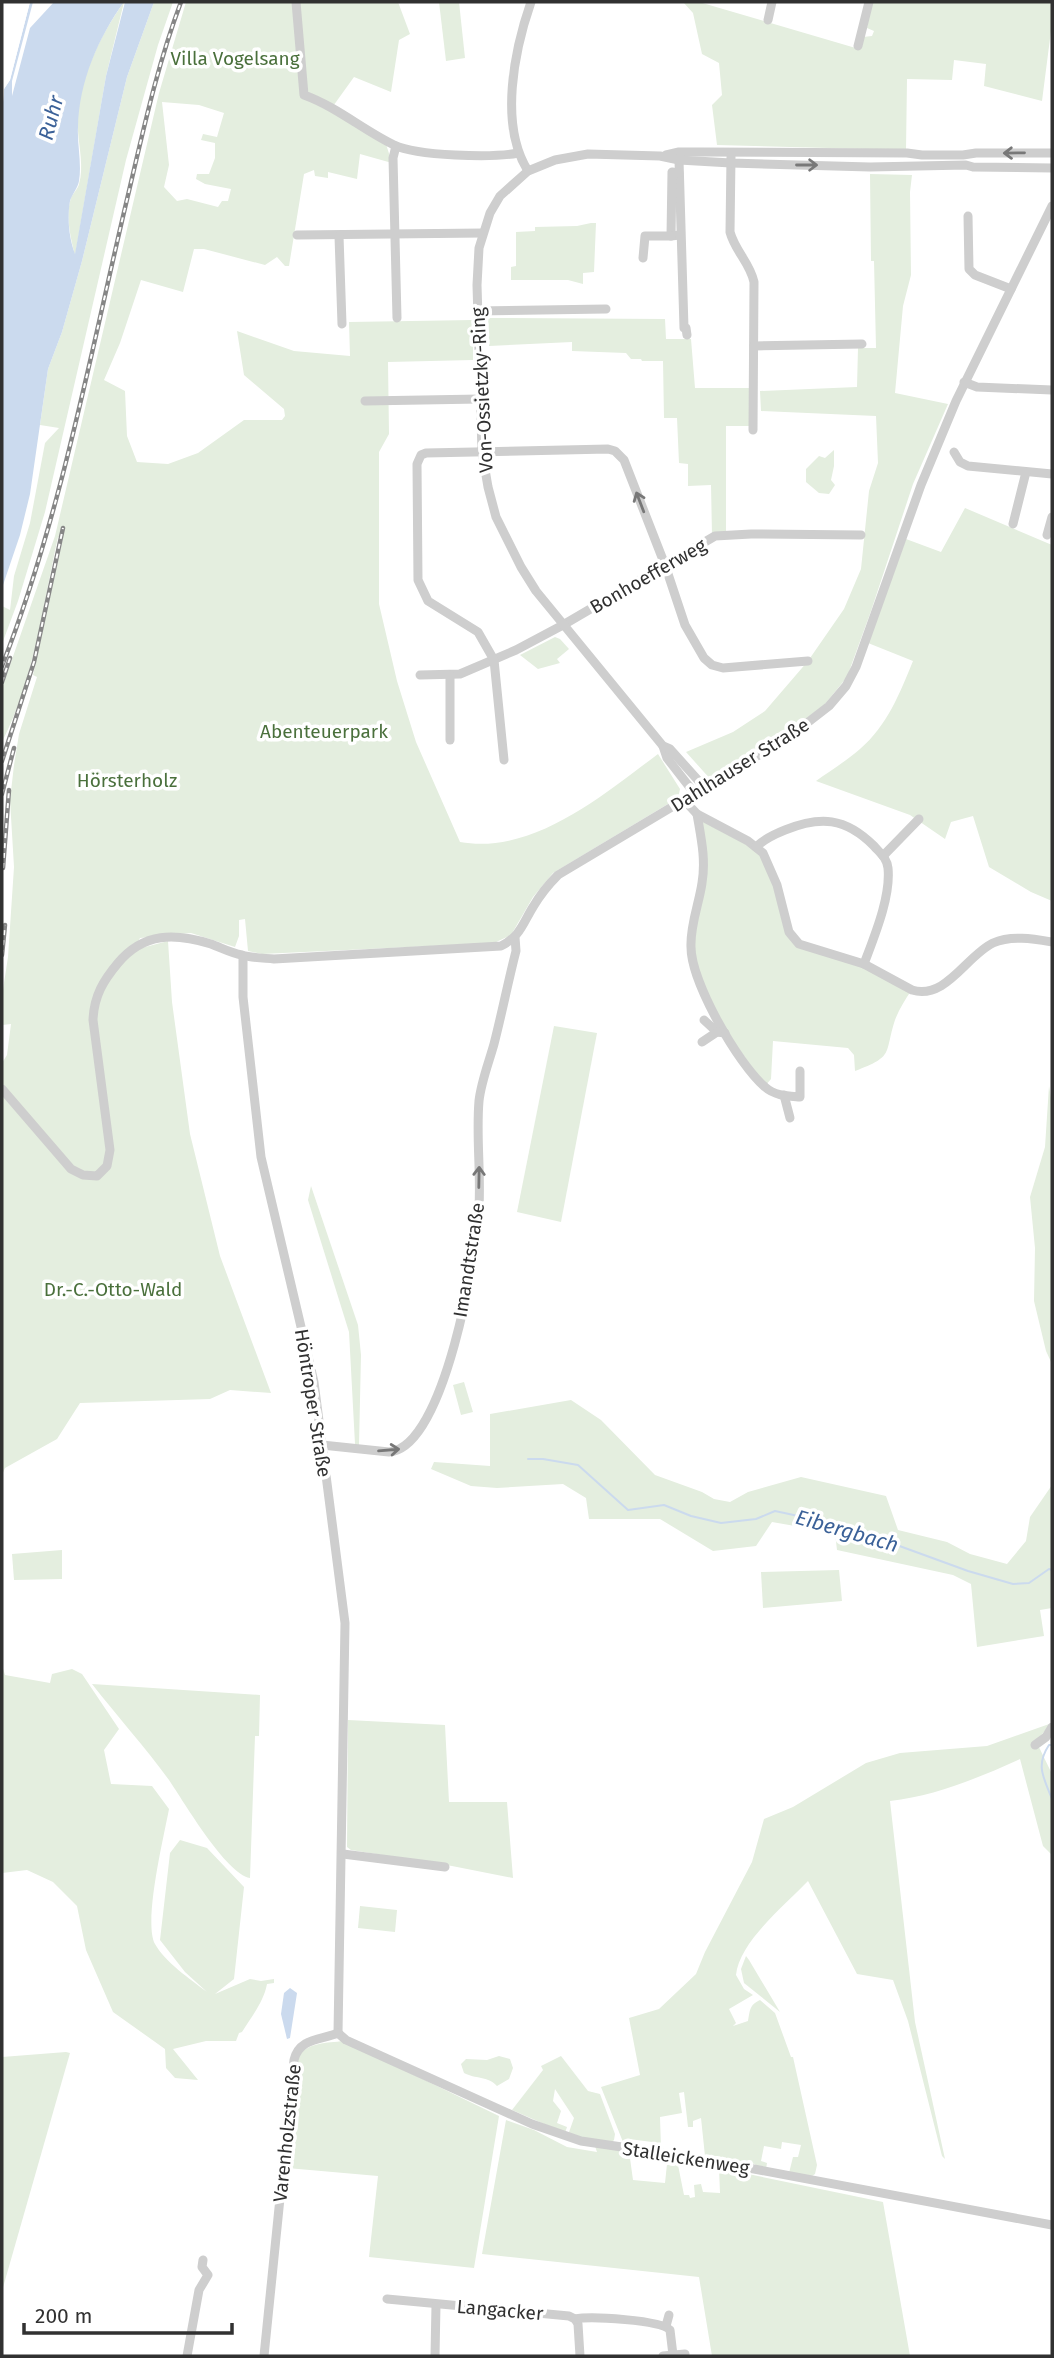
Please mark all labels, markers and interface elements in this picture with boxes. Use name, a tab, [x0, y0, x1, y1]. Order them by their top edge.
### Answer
park label: Villa Vogelsang	[170, 47, 300, 70]
water label: Ruhr	[33, 92, 70, 143]
one-way arrow	[1003, 146, 1026, 160]
one-way arrow	[796, 158, 819, 171]
street label: Von-Ossietzky-Ring	[466, 306, 498, 473]
one-way arrow	[633, 491, 646, 513]
street label: Bonhoefferweg	[586, 533, 710, 619]
street label: Dahlhauser Straße	[666, 713, 814, 817]
park label: Abenteuerpark	[260, 720, 388, 743]
park label: Hörsterholz	[77, 769, 177, 792]
one-way arrow	[473, 1166, 486, 1189]
street label: Imandtstraße	[449, 1201, 489, 1319]
park label: Dr.-C.-Otto-Wald	[44, 1278, 182, 1301]
street label: Höntroper Straße	[290, 1327, 336, 1479]
one-way arrow	[377, 1443, 400, 1456]
water label: Eibergbach	[793, 1504, 901, 1558]
street label: Varenholzstraße	[268, 2063, 306, 2203]
street label: Stalleickenweg	[621, 2137, 751, 2179]
scale bar	[24, 2292, 233, 2336]
street label: Langacker	[456, 2295, 545, 2325]
text: 200 m	[35, 2303, 92, 2329]

